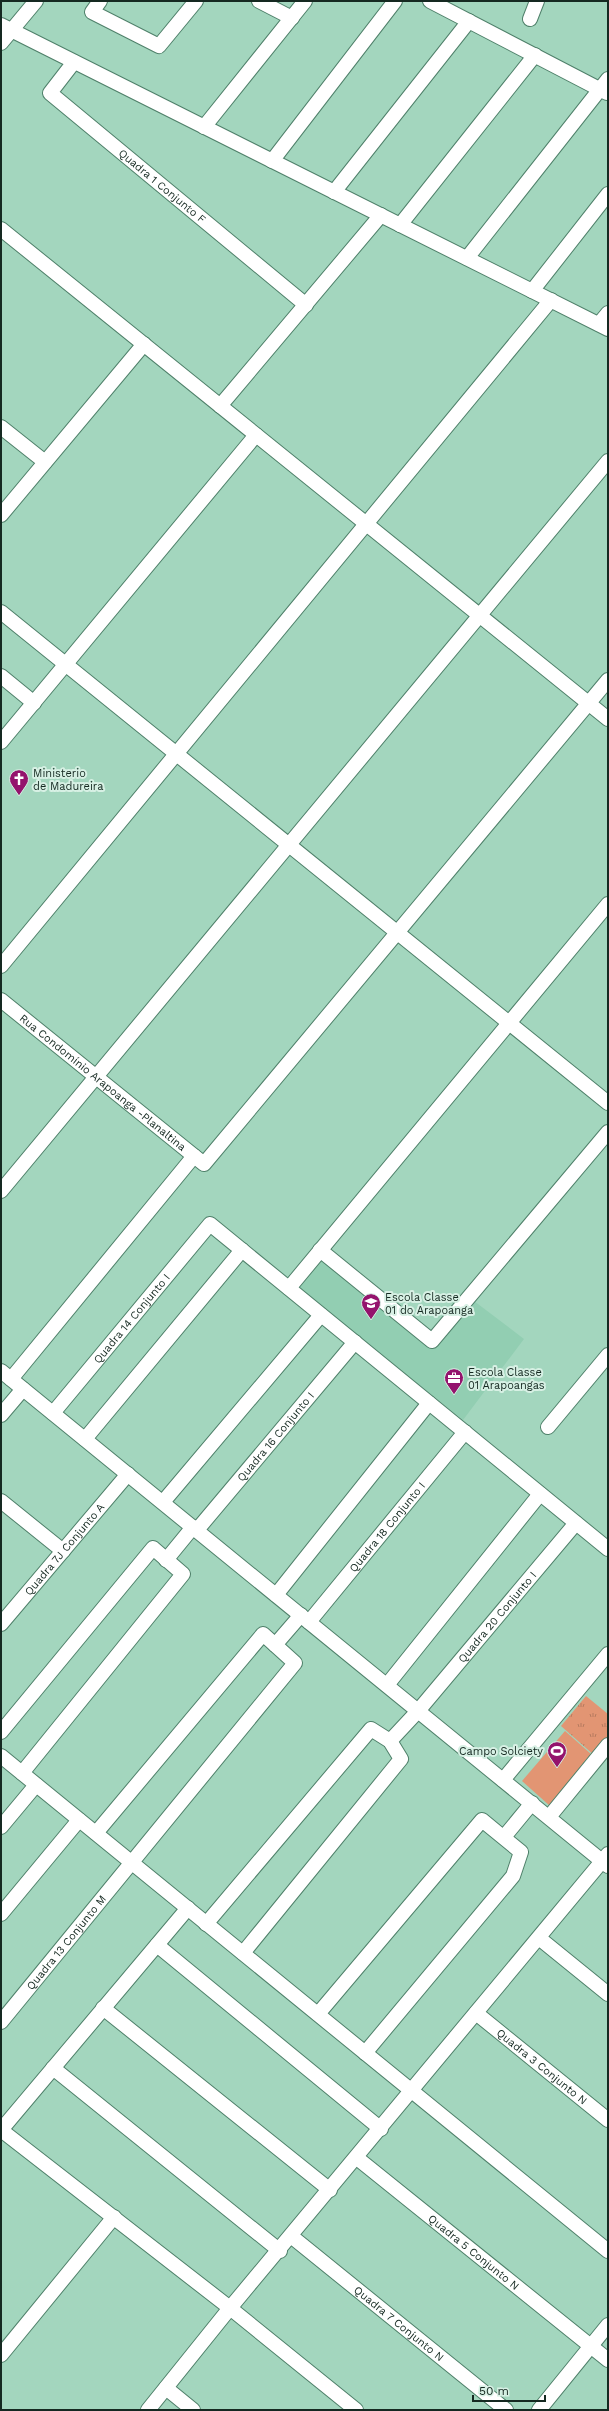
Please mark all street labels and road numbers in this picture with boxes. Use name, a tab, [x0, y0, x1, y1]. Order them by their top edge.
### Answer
street label: Quadra 1 Conjunto F	[116, 146, 209, 226]
street label: Rua Condomínio Arapoanga -Planaltina	[17, 1011, 189, 1153]
street label: Quadra 14 Conjunto I	[91, 1271, 173, 1366]
street label: Quadra 16 Conjunto I	[234, 1389, 317, 1484]
street label: Quadra 18 Conjunto I	[346, 1479, 428, 1575]
street label: Quadra 7J Conjunto A	[22, 1501, 107, 1598]
street label: Quadra 20 Conjunto I	[455, 1569, 539, 1665]
street label: Quadra 13 Conjunto M	[24, 1892, 109, 1992]
street label: Quadra 3 Conjunto N	[494, 2026, 590, 2107]
street label: Quadra 5 Conjunto N	[426, 2212, 522, 2293]
street label: Quadra 7 Conjunto N	[351, 2283, 447, 2364]

